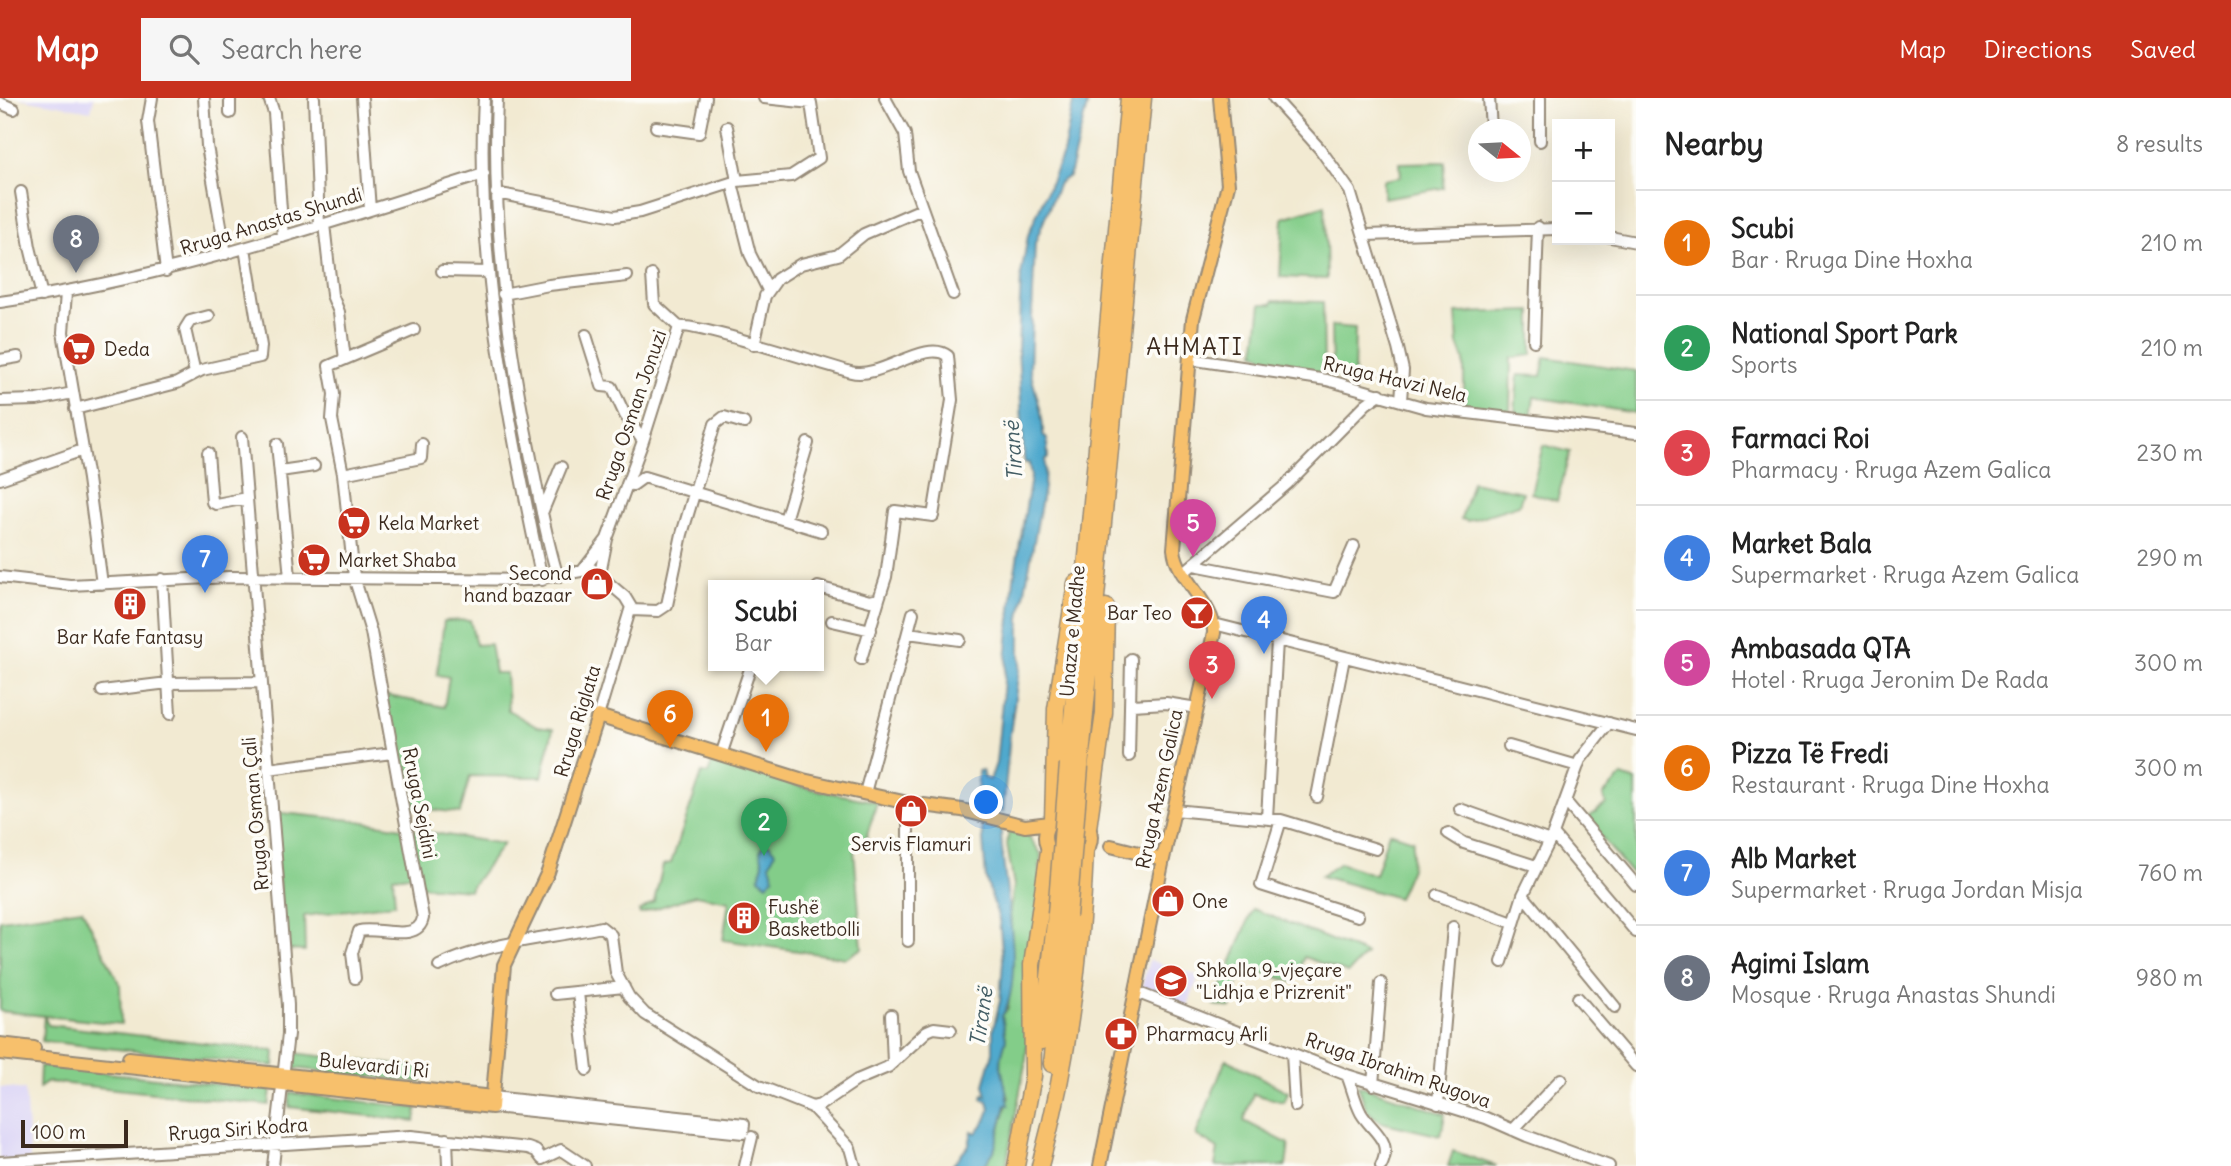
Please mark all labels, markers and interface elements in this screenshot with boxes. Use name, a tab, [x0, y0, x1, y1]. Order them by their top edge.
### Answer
search box	[141, 18, 631, 81]
text: Map	[35, 28, 99, 70]
icon: search	[165, 30, 203, 68]
text: Search here	[221, 33, 362, 66]
text: Map	[1899, 34, 1946, 64]
text: Directions	[1984, 34, 2092, 64]
text: Saved	[2130, 34, 2196, 64]
north arrow	[1468, 119, 1531, 182]
map controls	[1552, 119, 1615, 245]
button: +	[1552, 119, 1615, 182]
text: Nearby	[1664, 125, 1764, 163]
text: 8 results	[2116, 129, 2203, 158]
street label: Rruga Anastas Shundi	[177, 182, 365, 260]
button: −	[1552, 182, 1615, 245]
text: Scubi	[1731, 212, 1794, 245]
pin: 8	[53, 215, 99, 273]
text: 1	[1682, 228, 1692, 257]
text: 210 m	[2140, 228, 2203, 257]
text: Bar · Rruga Dine Hoxha	[1731, 245, 1973, 274]
text: National Sport Park	[1731, 317, 1958, 350]
street label: Rruga Osman Jonuzi	[591, 327, 671, 503]
supermarket icon: Deda	[60, 330, 98, 368]
district label: AHMATI	[1146, 332, 1244, 361]
text: 2	[1681, 333, 1693, 362]
text: 210 m	[2140, 333, 2203, 362]
place label: Deda	[104, 337, 150, 361]
text: Sports	[1731, 350, 1797, 379]
street label: Rruga Havzi Nela	[1321, 351, 1469, 407]
water label: Tiranë	[997, 419, 1029, 482]
text: Farmaci Roi	[1731, 422, 1869, 455]
text: 3	[1680, 438, 1694, 467]
text: 230 m	[2137, 438, 2203, 467]
text: Pharmacy · Rruga Azem Galica	[1731, 455, 2052, 484]
pin: 5	[1170, 499, 1216, 557]
supermarket icon: Kela Market	[335, 504, 373, 542]
place label: Kela Market	[378, 511, 479, 535]
text: Market Bala	[1731, 527, 1872, 560]
pin: 7	[182, 535, 228, 593]
supermarket icon: Market Shaba	[295, 541, 333, 579]
text: 4	[1680, 543, 1694, 572]
text: 290 m	[2136, 543, 2203, 572]
place label: Market Shaba	[338, 548, 456, 572]
text: Supermarket · Rruga Azem Galica	[1731, 560, 2079, 589]
place label: Second hand bazaar	[464, 561, 572, 607]
street label: Unaza e Madhe	[1054, 564, 1090, 698]
shop icon: Second hand bazaar	[578, 565, 616, 603]
popup	[708, 580, 824, 671]
building icon: Bar Kafe Fantasy	[111, 585, 149, 623]
bar icon: Bar Teo	[1178, 594, 1216, 632]
text: Scubi	[734, 595, 798, 628]
pin: 4	[1241, 596, 1287, 654]
place label: Bar Teo	[1107, 601, 1172, 625]
place label: Bar Kafe Fantasy	[57, 625, 203, 649]
text: Bar	[734, 628, 772, 657]
text: Ambasada QTA	[1731, 632, 1911, 665]
pin: 3	[1189, 641, 1235, 699]
text: 5	[1680, 648, 1694, 677]
text: 300 m	[2134, 648, 2203, 677]
street label: Rruga Riglata	[549, 662, 605, 780]
text: Hotel · Rruga Jeronim De Rada	[1731, 665, 2049, 694]
pin: 6	[647, 690, 693, 748]
pin: 1	[743, 694, 789, 752]
street label: Rruga Azem Galica	[1130, 707, 1188, 871]
street label: Rruga Osman Çali	[236, 736, 274, 892]
text: Pizza Të Fredi	[1731, 737, 1889, 770]
street label: Rruga Sejdini	[397, 745, 443, 861]
text: 6	[1680, 753, 1694, 782]
text: 300 m	[2134, 753, 2203, 782]
text: Restaurant · Rruga Dine Hoxha	[1731, 770, 2050, 799]
your location	[969, 785, 1003, 819]
shop icon: Servis Flamuri	[892, 792, 930, 830]
pin: 2	[741, 798, 787, 856]
place label: Servis Flamuri	[851, 832, 971, 856]
text: Alb Market	[1731, 842, 1856, 875]
text: 7	[1681, 858, 1693, 887]
text: 760 m	[2138, 858, 2203, 887]
text: Supermarket · Rruga Jordan Misja	[1731, 875, 2083, 904]
shop icon: One	[1149, 882, 1187, 920]
place label: One	[1192, 889, 1228, 913]
place label: Fushë Basketbolli	[768, 895, 860, 941]
building icon: Fushë Basketbolli	[725, 899, 763, 937]
text: Agimi Islam	[1731, 947, 1869, 980]
place label: Shkolla 9-vjeçare "Lidhja e Prizrenit"	[1196, 958, 1352, 1004]
school or university icon: Shkolla 9-vjeçare "Lidhja e Prizrenit"	[1152, 962, 1190, 1000]
text: 8	[1680, 963, 1694, 992]
text: 980 m	[2136, 963, 2203, 992]
text: Mosque · Rruga Anastas Shundi	[1731, 980, 2056, 1009]
water label: Tiranë	[963, 984, 999, 1048]
pharmacy icon: Pharmacy Arli	[1102, 1015, 1140, 1053]
place label: Pharmacy Arli	[1146, 1022, 1268, 1046]
street label: Rruga Ibrahim Rugova	[1302, 1027, 1494, 1113]
street label: Bulevardi i Ri	[318, 1047, 430, 1083]
street label: Rruga Siri Kodra	[167, 1112, 309, 1146]
scale bar	[21, 1117, 128, 1149]
text: 100 m	[32, 1120, 86, 1144]

